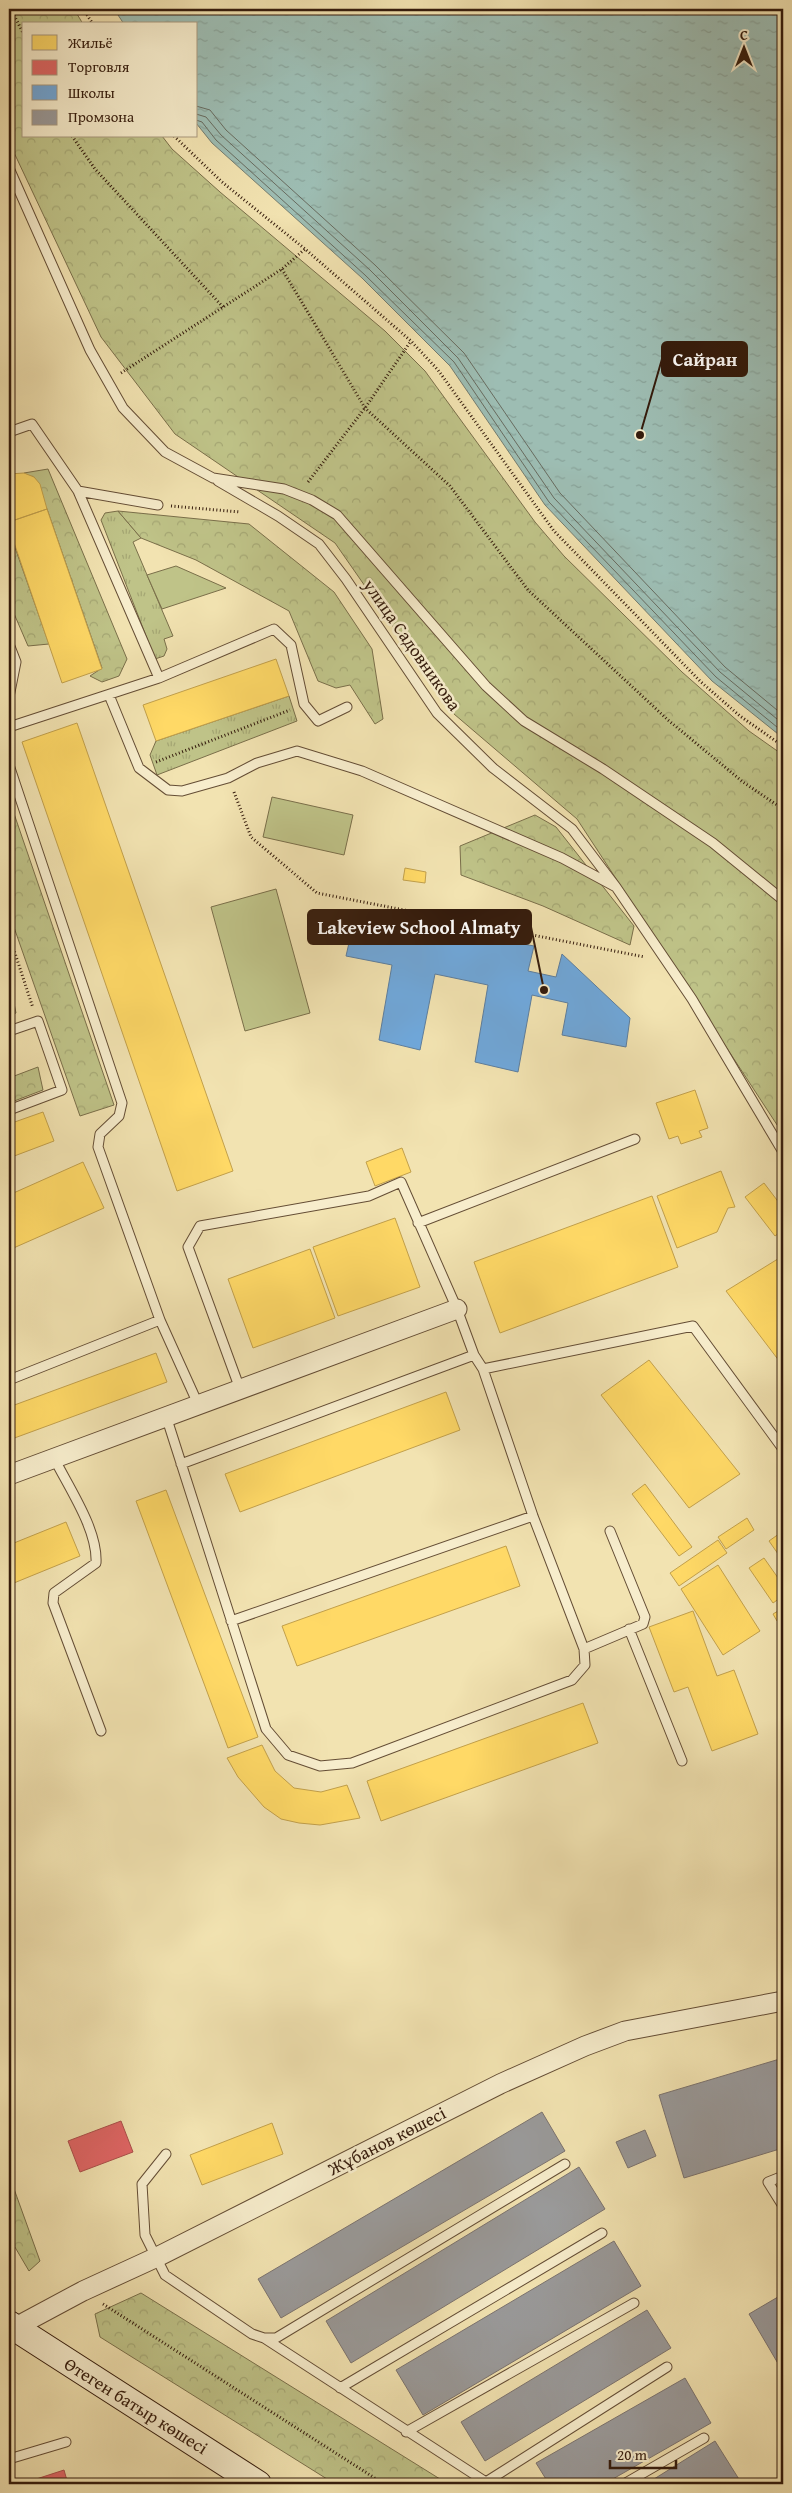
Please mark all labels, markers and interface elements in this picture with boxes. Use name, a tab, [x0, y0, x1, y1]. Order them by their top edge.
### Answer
legend	[22, 22, 198, 138]
north arrow	[720, 22, 770, 72]
text: С	[740, 25, 748, 45]
text: Жильё	[67, 32, 113, 53]
text: Торговля	[68, 56, 130, 77]
text: Школы	[68, 82, 115, 103]
text: Промзона	[68, 106, 135, 127]
callout: Сайран	[662, 342, 747, 376]
text: Сайран	[673, 345, 738, 373]
street label: улица Садовникова	[356, 572, 468, 717]
callout: Lakeview School Almaty	[308, 910, 531, 944]
text: Lakeview School Almaty	[317, 913, 521, 941]
street label: Жұбанов көшесі	[322, 2099, 451, 2182]
street label: Өтеген батыр көшесі	[59, 2350, 213, 2461]
scale bar	[610, 2438, 676, 2470]
text: 20 m	[617, 2444, 648, 2465]

